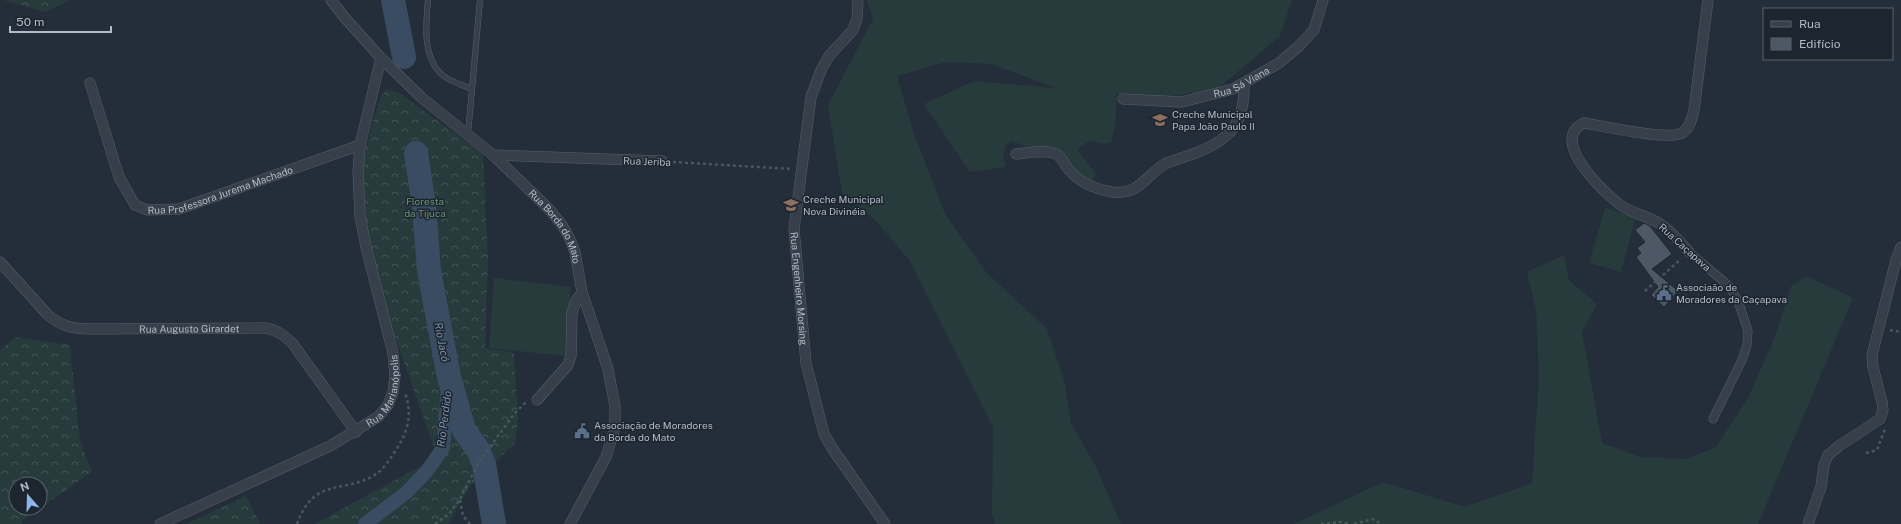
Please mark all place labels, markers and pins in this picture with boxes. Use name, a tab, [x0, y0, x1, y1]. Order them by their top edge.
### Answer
place label: Creche Municipal Papa João Paulo II	[1172, 108, 1255, 132]
school or university icon: Creche Municipal Papa João Paulo II	[1151, 111, 1169, 129]
place label: Creche Municipal Nova Divinéia	[803, 193, 884, 217]
school or university icon: Creche Municipal Nova Divinéia	[782, 196, 800, 214]
place label: Associaão de Moradores da Caçapava	[1676, 281, 1787, 305]
public building icon: Associaão de Moradores da Caçapava	[1655, 284, 1673, 302]
place label: Associação de Moradores da Borda do Mato	[594, 419, 713, 443]
public building icon: Associação de Moradores da Borda do Mato	[573, 422, 591, 440]

